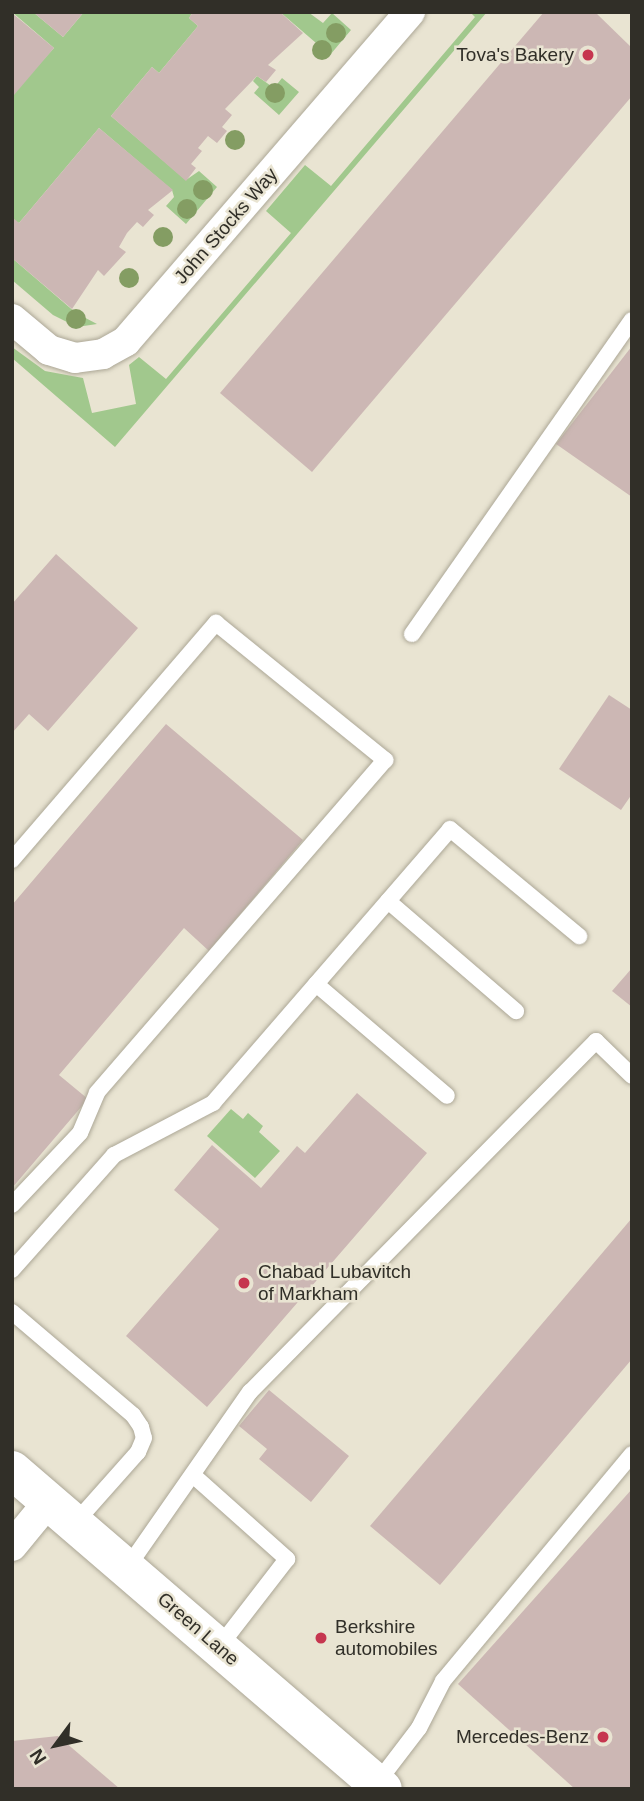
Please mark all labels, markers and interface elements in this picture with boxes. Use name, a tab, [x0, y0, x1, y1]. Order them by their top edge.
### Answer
place label: Tova's Bakery	[456, 44, 574, 66]
marker: Tova's Bakery	[580, 47, 596, 63]
street label: John Stocks Way	[169, 163, 283, 289]
place label: Chabad Lubavitch of Markham	[258, 1261, 411, 1305]
marker: Chabad Lubavitch of Markham	[236, 1275, 252, 1291]
street label: Green Lane	[153, 1587, 243, 1671]
place label: Berkshire automobiles	[335, 1616, 437, 1660]
marker: Berkshire automobiles	[313, 1630, 329, 1646]
north arrow	[21, 1710, 91, 1780]
place label: Mercedes-Benz	[456, 1726, 589, 1748]
marker: Mercedes-Benz	[595, 1729, 611, 1745]
text: N	[25, 1745, 51, 1768]

